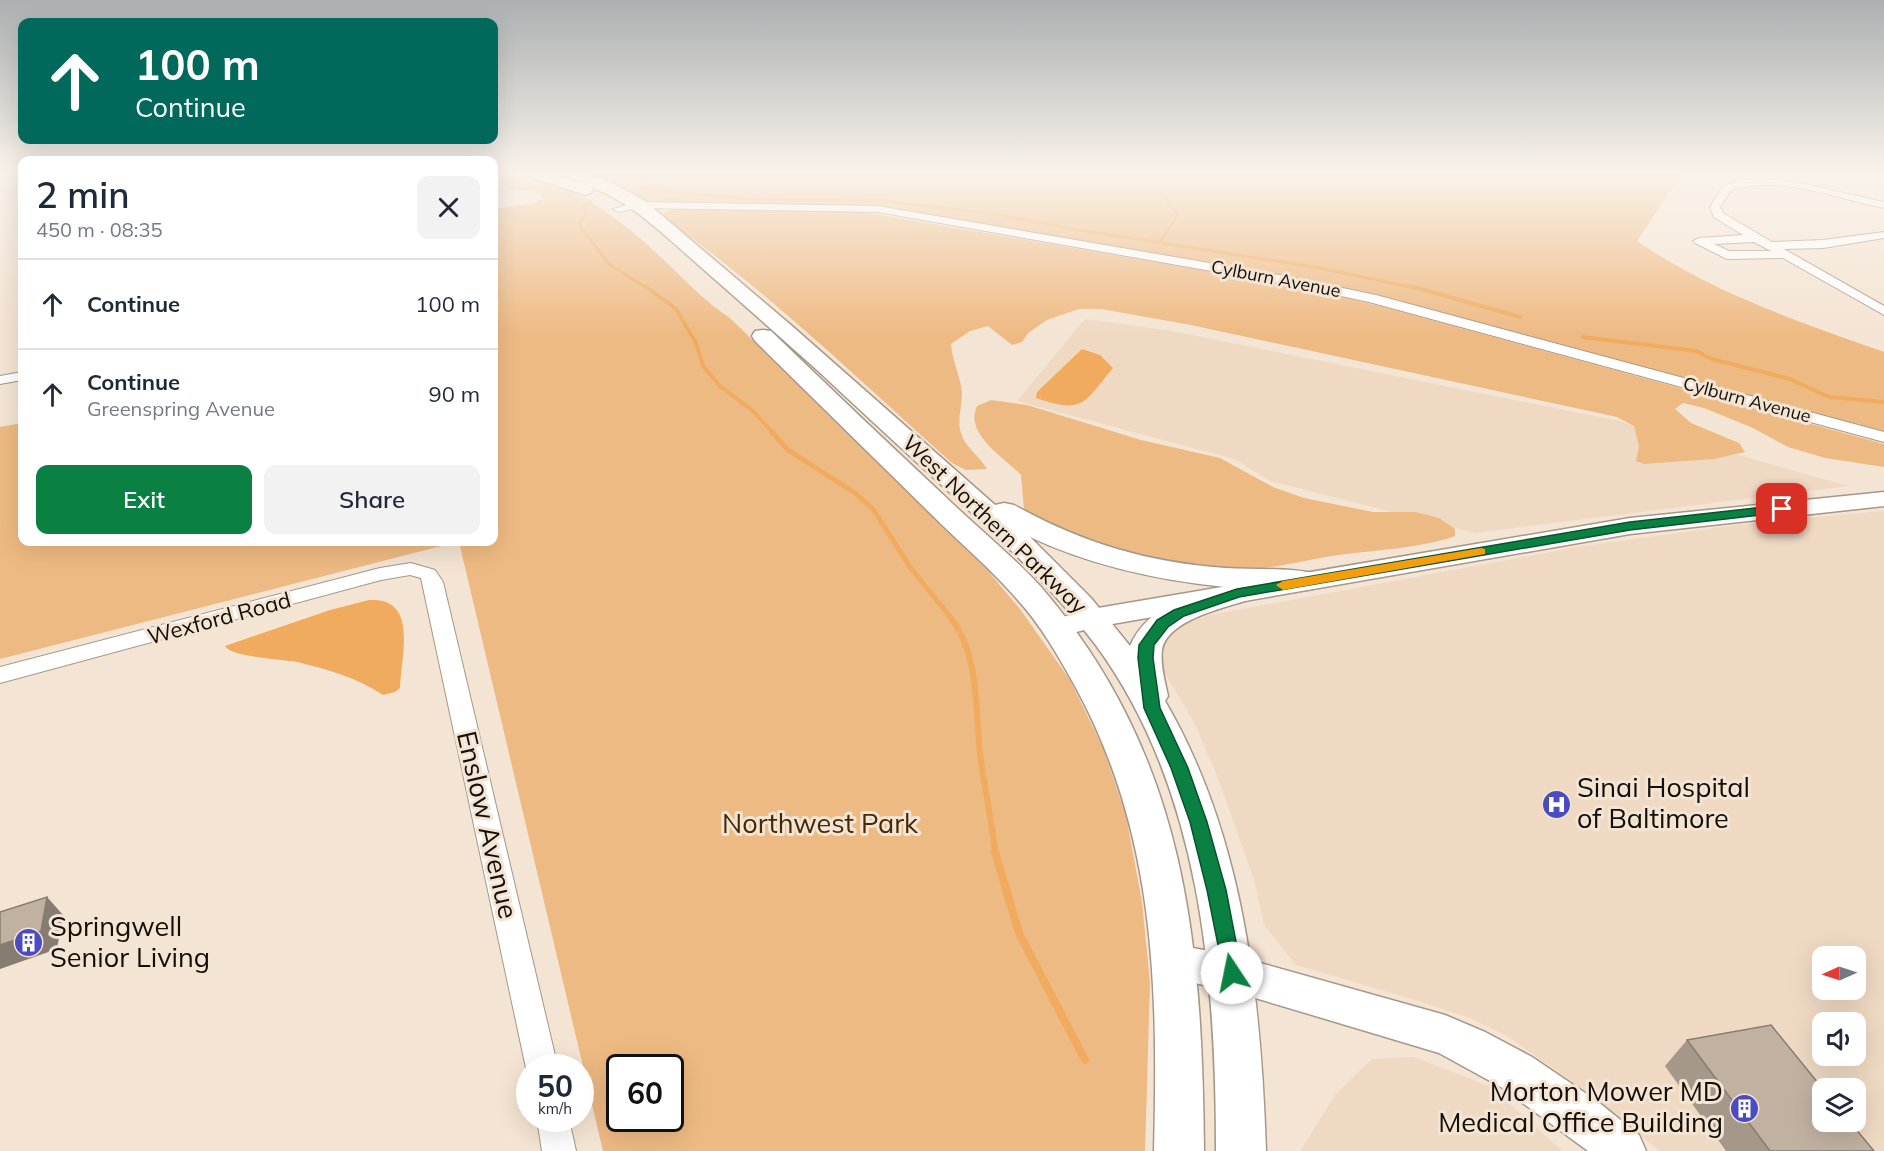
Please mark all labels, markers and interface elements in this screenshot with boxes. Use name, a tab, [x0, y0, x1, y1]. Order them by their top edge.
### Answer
text: 100 m	[135, 38, 260, 91]
icon: ahead	[36, 42, 114, 120]
text: Continue	[135, 90, 246, 124]
text: 2 min	[36, 172, 130, 217]
button: close	[417, 176, 480, 239]
text: 450 m · 08:35	[36, 217, 162, 242]
street label: Cylburn Avenue	[1209, 255, 1343, 302]
icon: ahead	[36, 288, 69, 321]
text: Continue	[87, 290, 180, 318]
text: 100 m	[415, 290, 480, 318]
text: Continue	[87, 368, 180, 396]
street label: Cylburn Avenue	[1681, 371, 1814, 428]
icon: ahead	[36, 378, 69, 411]
text: 90 m	[429, 380, 480, 408]
text: Greenspring Avenue	[87, 396, 275, 421]
street label: West Northern Parkway	[897, 429, 1093, 620]
button: Exit	[36, 465, 252, 534]
button: Share	[264, 465, 480, 534]
pin	[1756, 483, 1807, 534]
icon: arrive	[1765, 492, 1798, 525]
street label: Wexford Road	[144, 585, 294, 651]
street label: Enslow Avenue	[450, 728, 526, 922]
place label: Sinai Hospital of Baltimore	[1577, 770, 1750, 835]
hospital icon: Sinai Hospital of Baltimore	[1540, 788, 1572, 820]
park label: Northwest Park	[722, 806, 919, 840]
place label: Springwell Senior Living	[50, 909, 210, 974]
building icon: Springwell Senior Living	[13, 927, 45, 959]
position arrow	[1200, 941, 1264, 1005]
north arrow	[1812, 946, 1866, 1000]
map controls	[1812, 946, 1866, 1132]
button: sound	[1812, 1012, 1866, 1066]
speed limit sign: 60	[606, 1054, 684, 1132]
text: 50	[537, 1067, 573, 1105]
place label: Morton Mower MD Medical Office Building	[1438, 1074, 1723, 1139]
button: layers	[1812, 1078, 1866, 1132]
building icon: Morton Mower MD Medical Office Building	[1728, 1092, 1760, 1124]
text: km/h	[538, 1099, 572, 1118]

